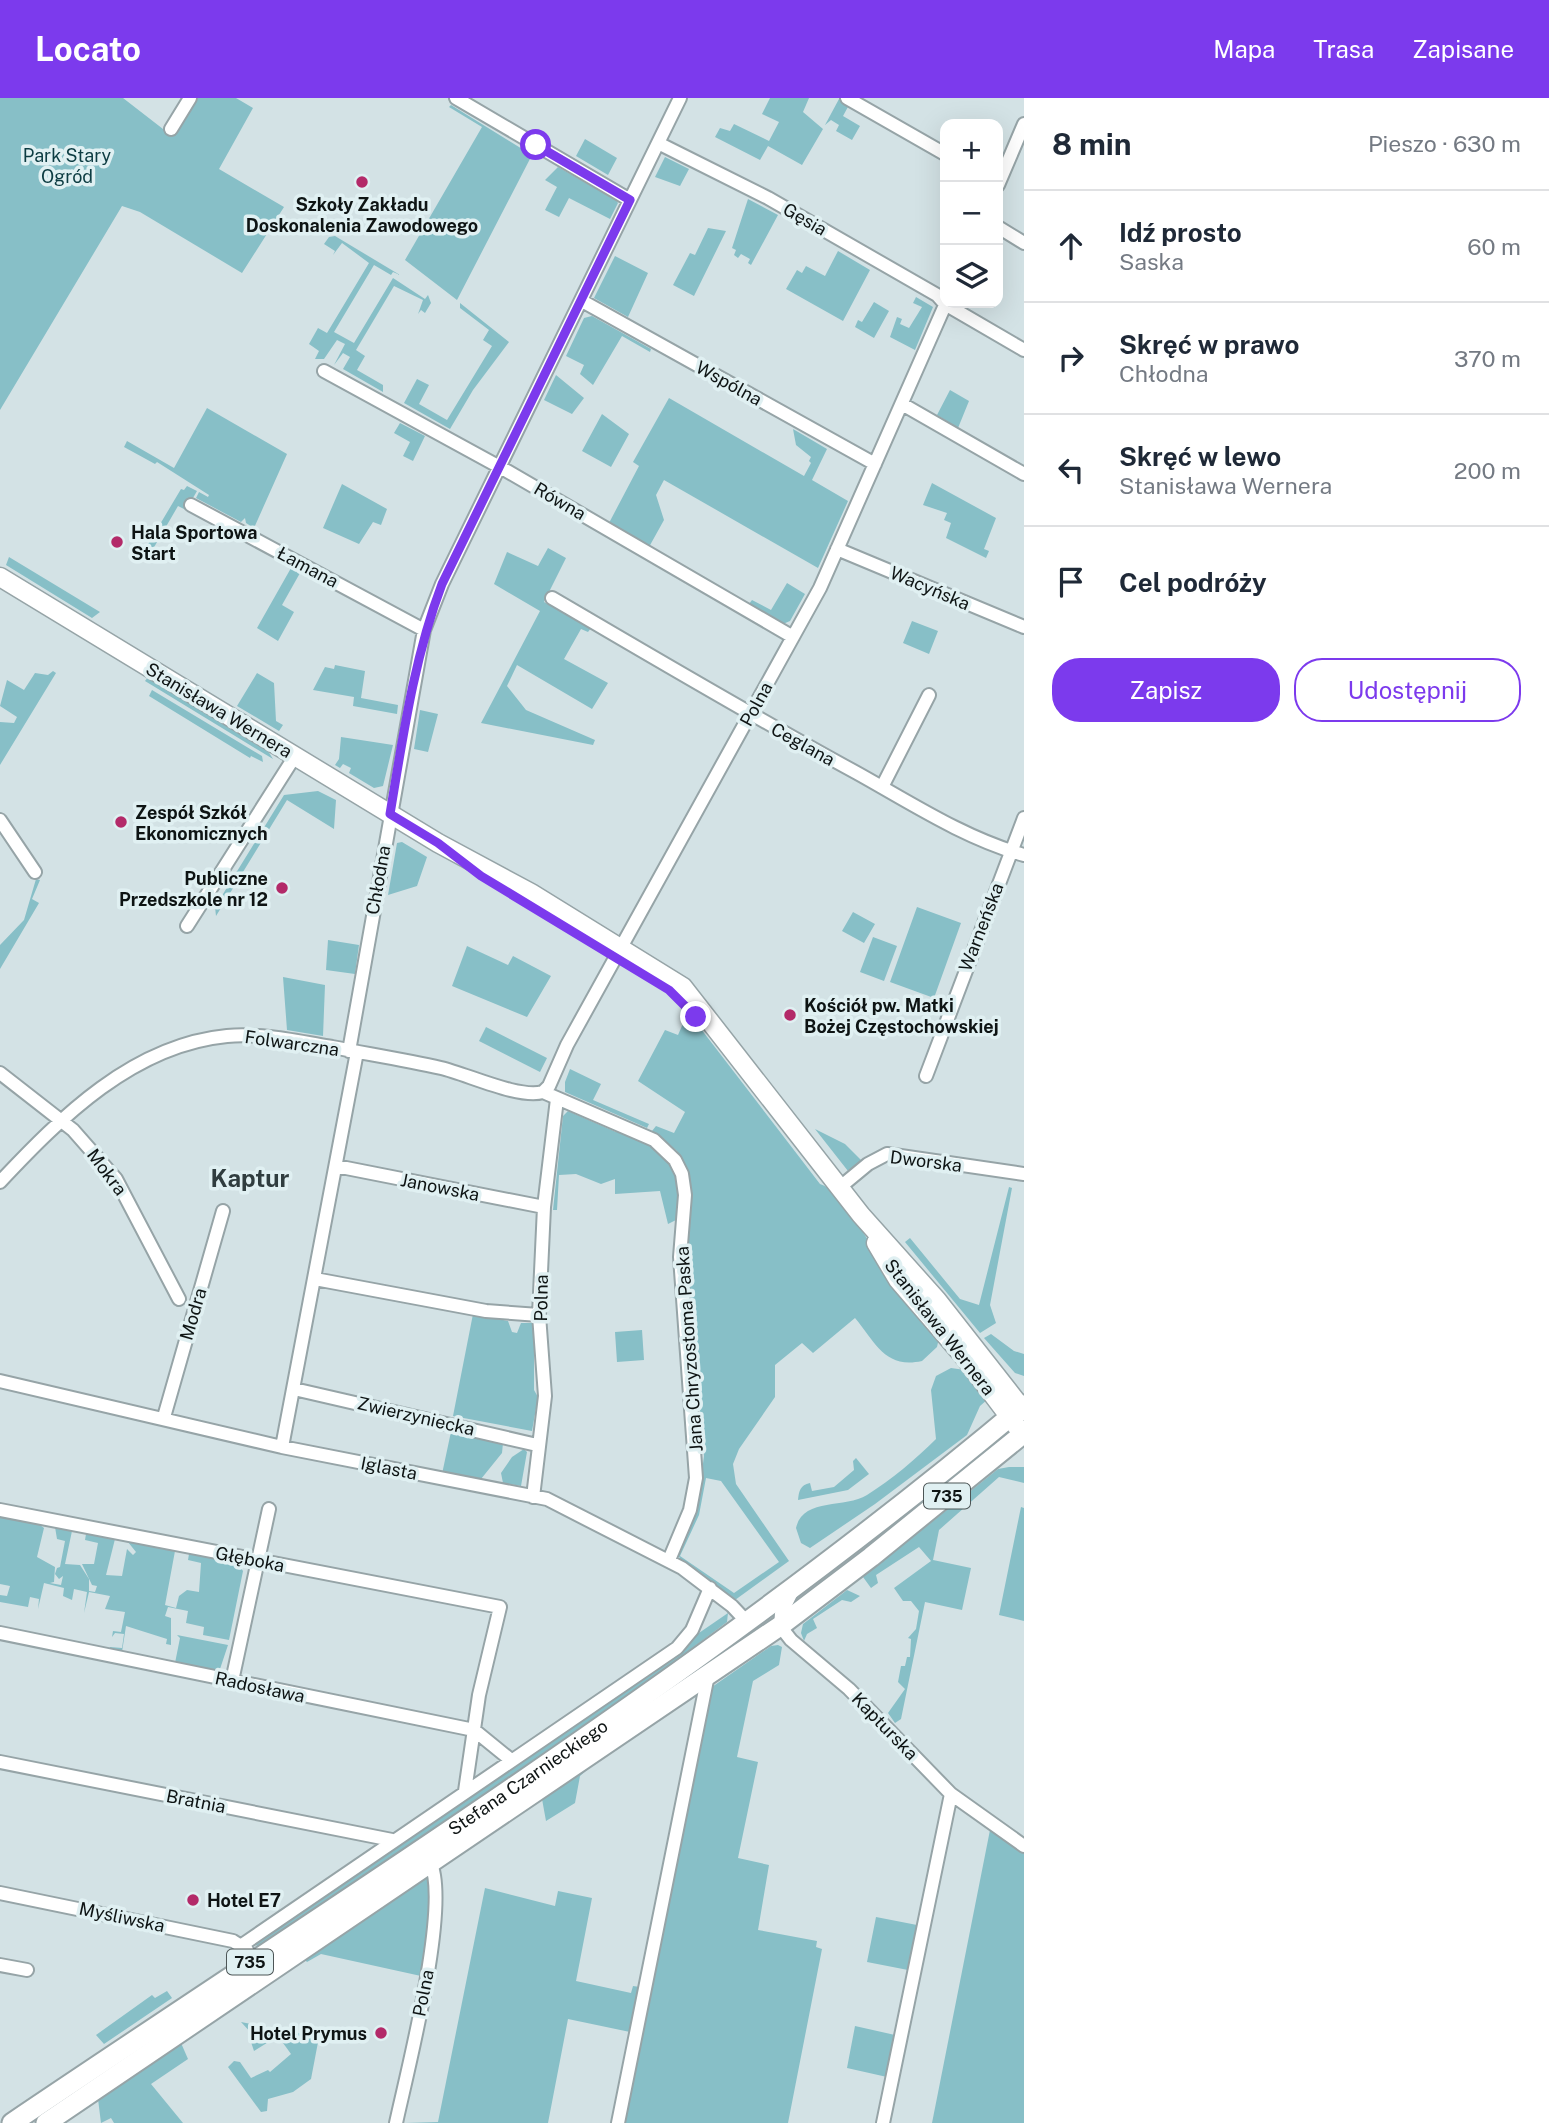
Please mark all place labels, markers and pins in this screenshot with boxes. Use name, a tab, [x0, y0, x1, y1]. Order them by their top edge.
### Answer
marker: Szkoły Zakładu Doskonalenia Zawodowego	[354, 174, 370, 190]
place label: Szkoły Zakładu Doskonalenia Zawodowego	[246, 194, 478, 236]
place label: Hala Sportowa Start	[131, 522, 258, 564]
marker: Hala Sportowa Start	[109, 534, 125, 550]
place label: Zespół Szkół Ekonomicznych	[135, 802, 268, 844]
marker: Zespół Szkół Ekonomicznych	[113, 814, 129, 830]
place label: Publiczne Przedszkole nr 12	[119, 868, 268, 910]
marker: Publiczne Przedszkole nr 12	[274, 880, 290, 896]
place label: Kościół pw. Matki Bożej Częstochowskiej	[804, 995, 999, 1037]
marker: Kościół pw. Matki Bożej Częstochowskiej	[782, 1007, 798, 1023]
place label: Hotel E7	[207, 1890, 281, 1911]
marker: Hotel E7	[185, 1892, 201, 1908]
place label: Hotel Prymus	[250, 2023, 367, 2044]
marker: Hotel Prymus	[373, 2025, 389, 2041]

